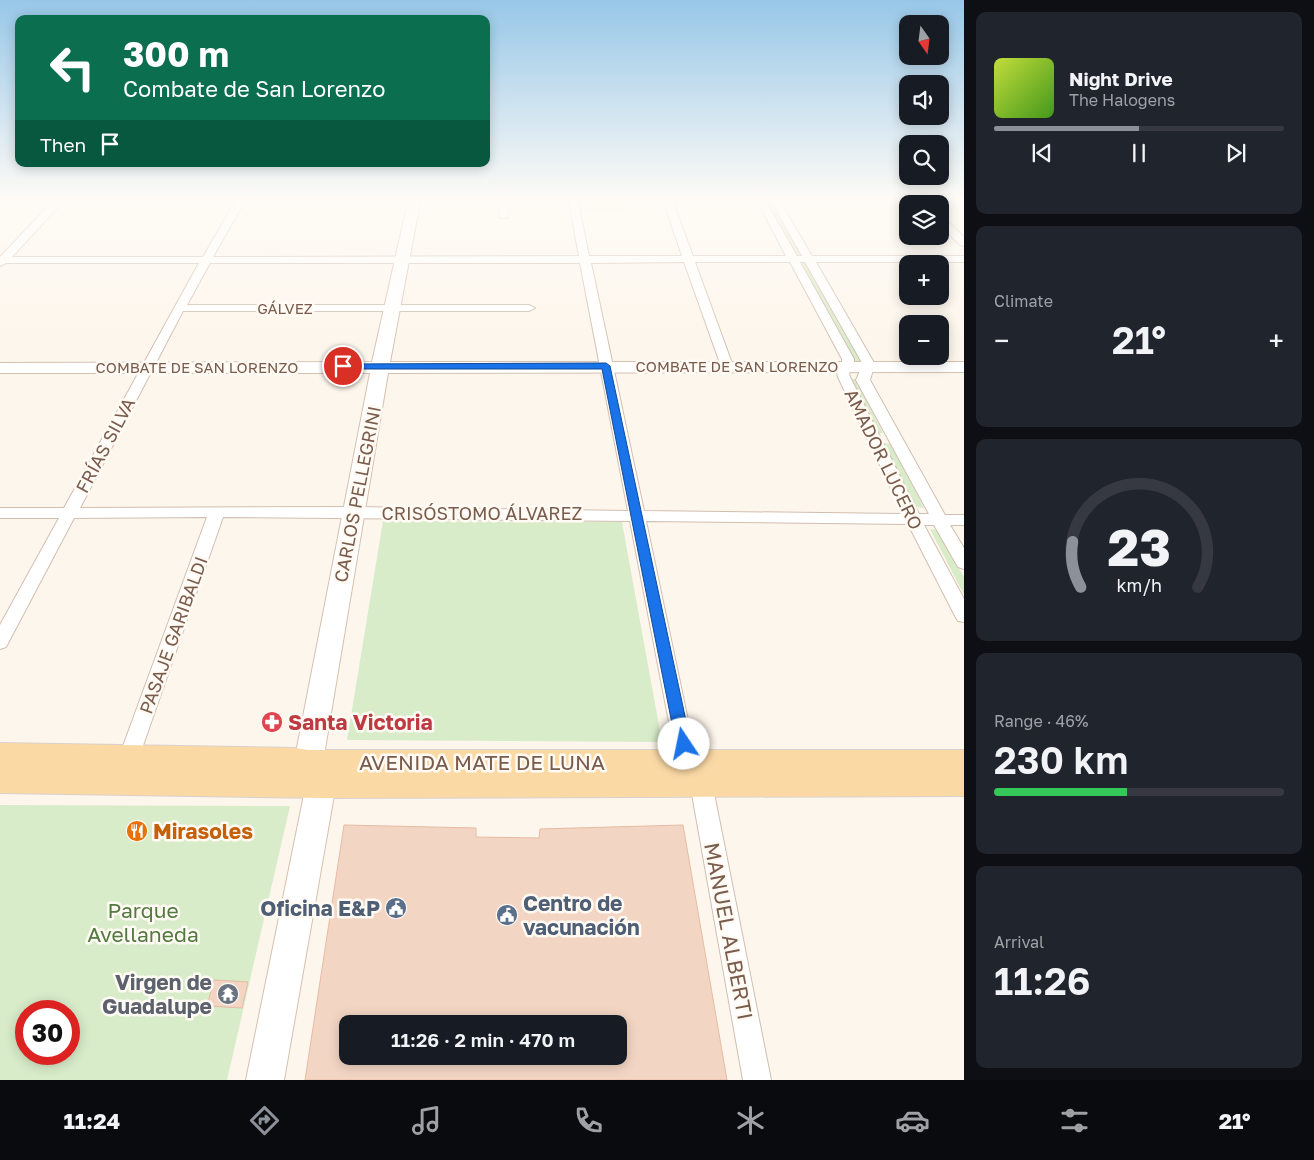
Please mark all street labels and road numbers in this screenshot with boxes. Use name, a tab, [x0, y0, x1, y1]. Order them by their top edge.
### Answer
street label: GÁLVEZ	[257, 299, 313, 317]
street label: COMBATE DE SAN LORENZO	[636, 357, 838, 375]
street label: COMBATE DE SAN LORENZO	[96, 358, 298, 376]
street label: AMADOR LUCERO	[840, 385, 928, 533]
street label: FRÍAS SILVA	[71, 394, 139, 496]
street label: CARLOS PELLEGRINI	[329, 404, 385, 584]
street label: CRISÓSTOMO ÁLVAREZ	[382, 502, 582, 524]
street label: PASAJE GARIBALDI	[134, 553, 212, 717]
street label: AVENIDA MATE DE LUNA	[359, 749, 605, 775]
street label: MANUEL ALBERTI	[699, 840, 759, 1022]

